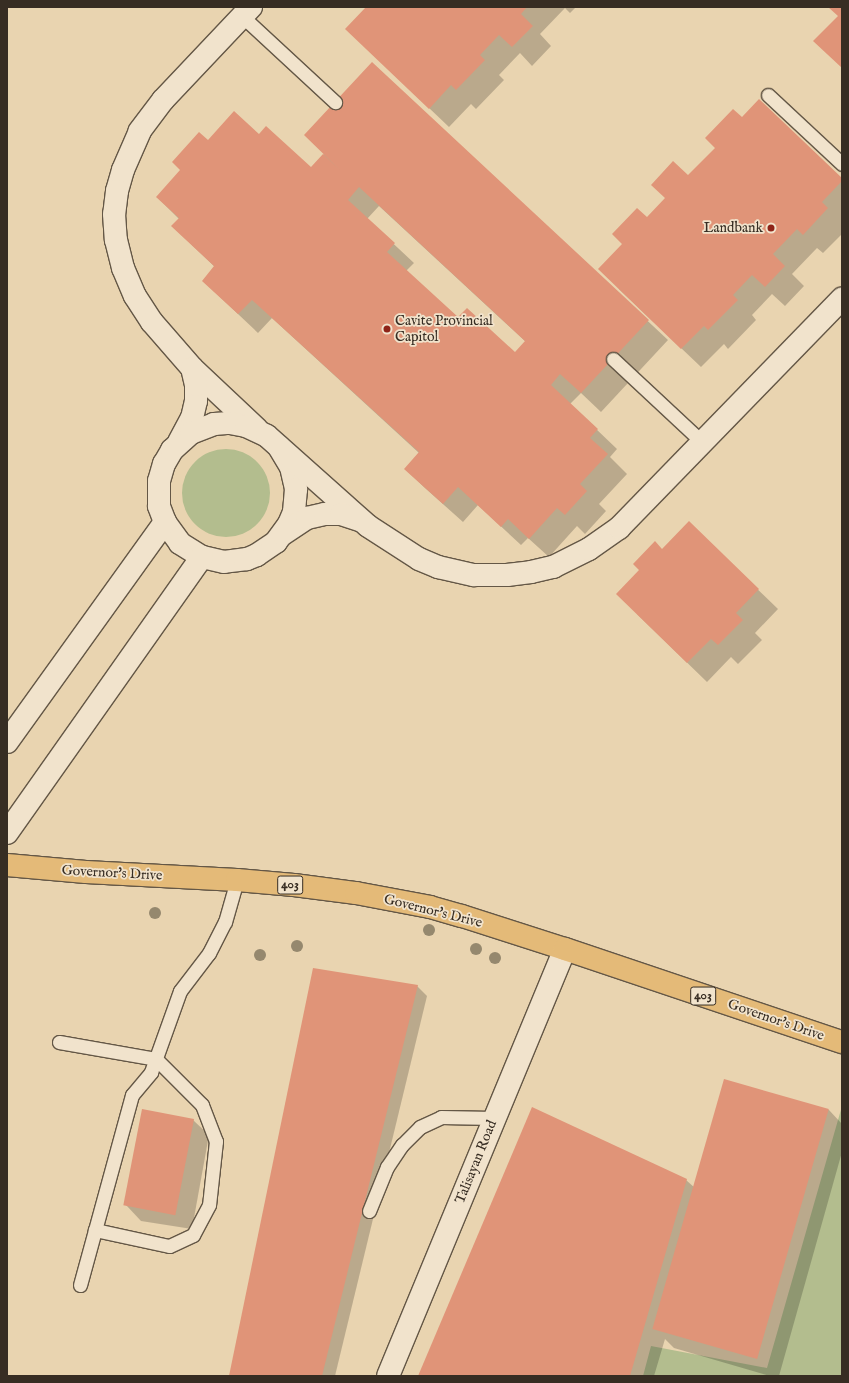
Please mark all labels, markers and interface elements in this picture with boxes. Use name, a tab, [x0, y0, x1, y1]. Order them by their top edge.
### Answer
place label: Landbank	[704, 220, 763, 236]
marker: Landbank	[766, 223, 776, 233]
place label: Cavite Provincial Capitol	[395, 313, 493, 346]
marker: Cavite Provincial Capitol	[382, 324, 392, 334]
street label: Governor's Drive	[61, 862, 163, 884]
road number: 403	[277, 874, 303, 896]
street label: Governor's Drive	[382, 891, 484, 931]
road number: 403	[690, 985, 716, 1007]
street label: Governor's Drive	[726, 996, 826, 1044]
street label: Talisayan Road	[452, 1118, 500, 1206]

